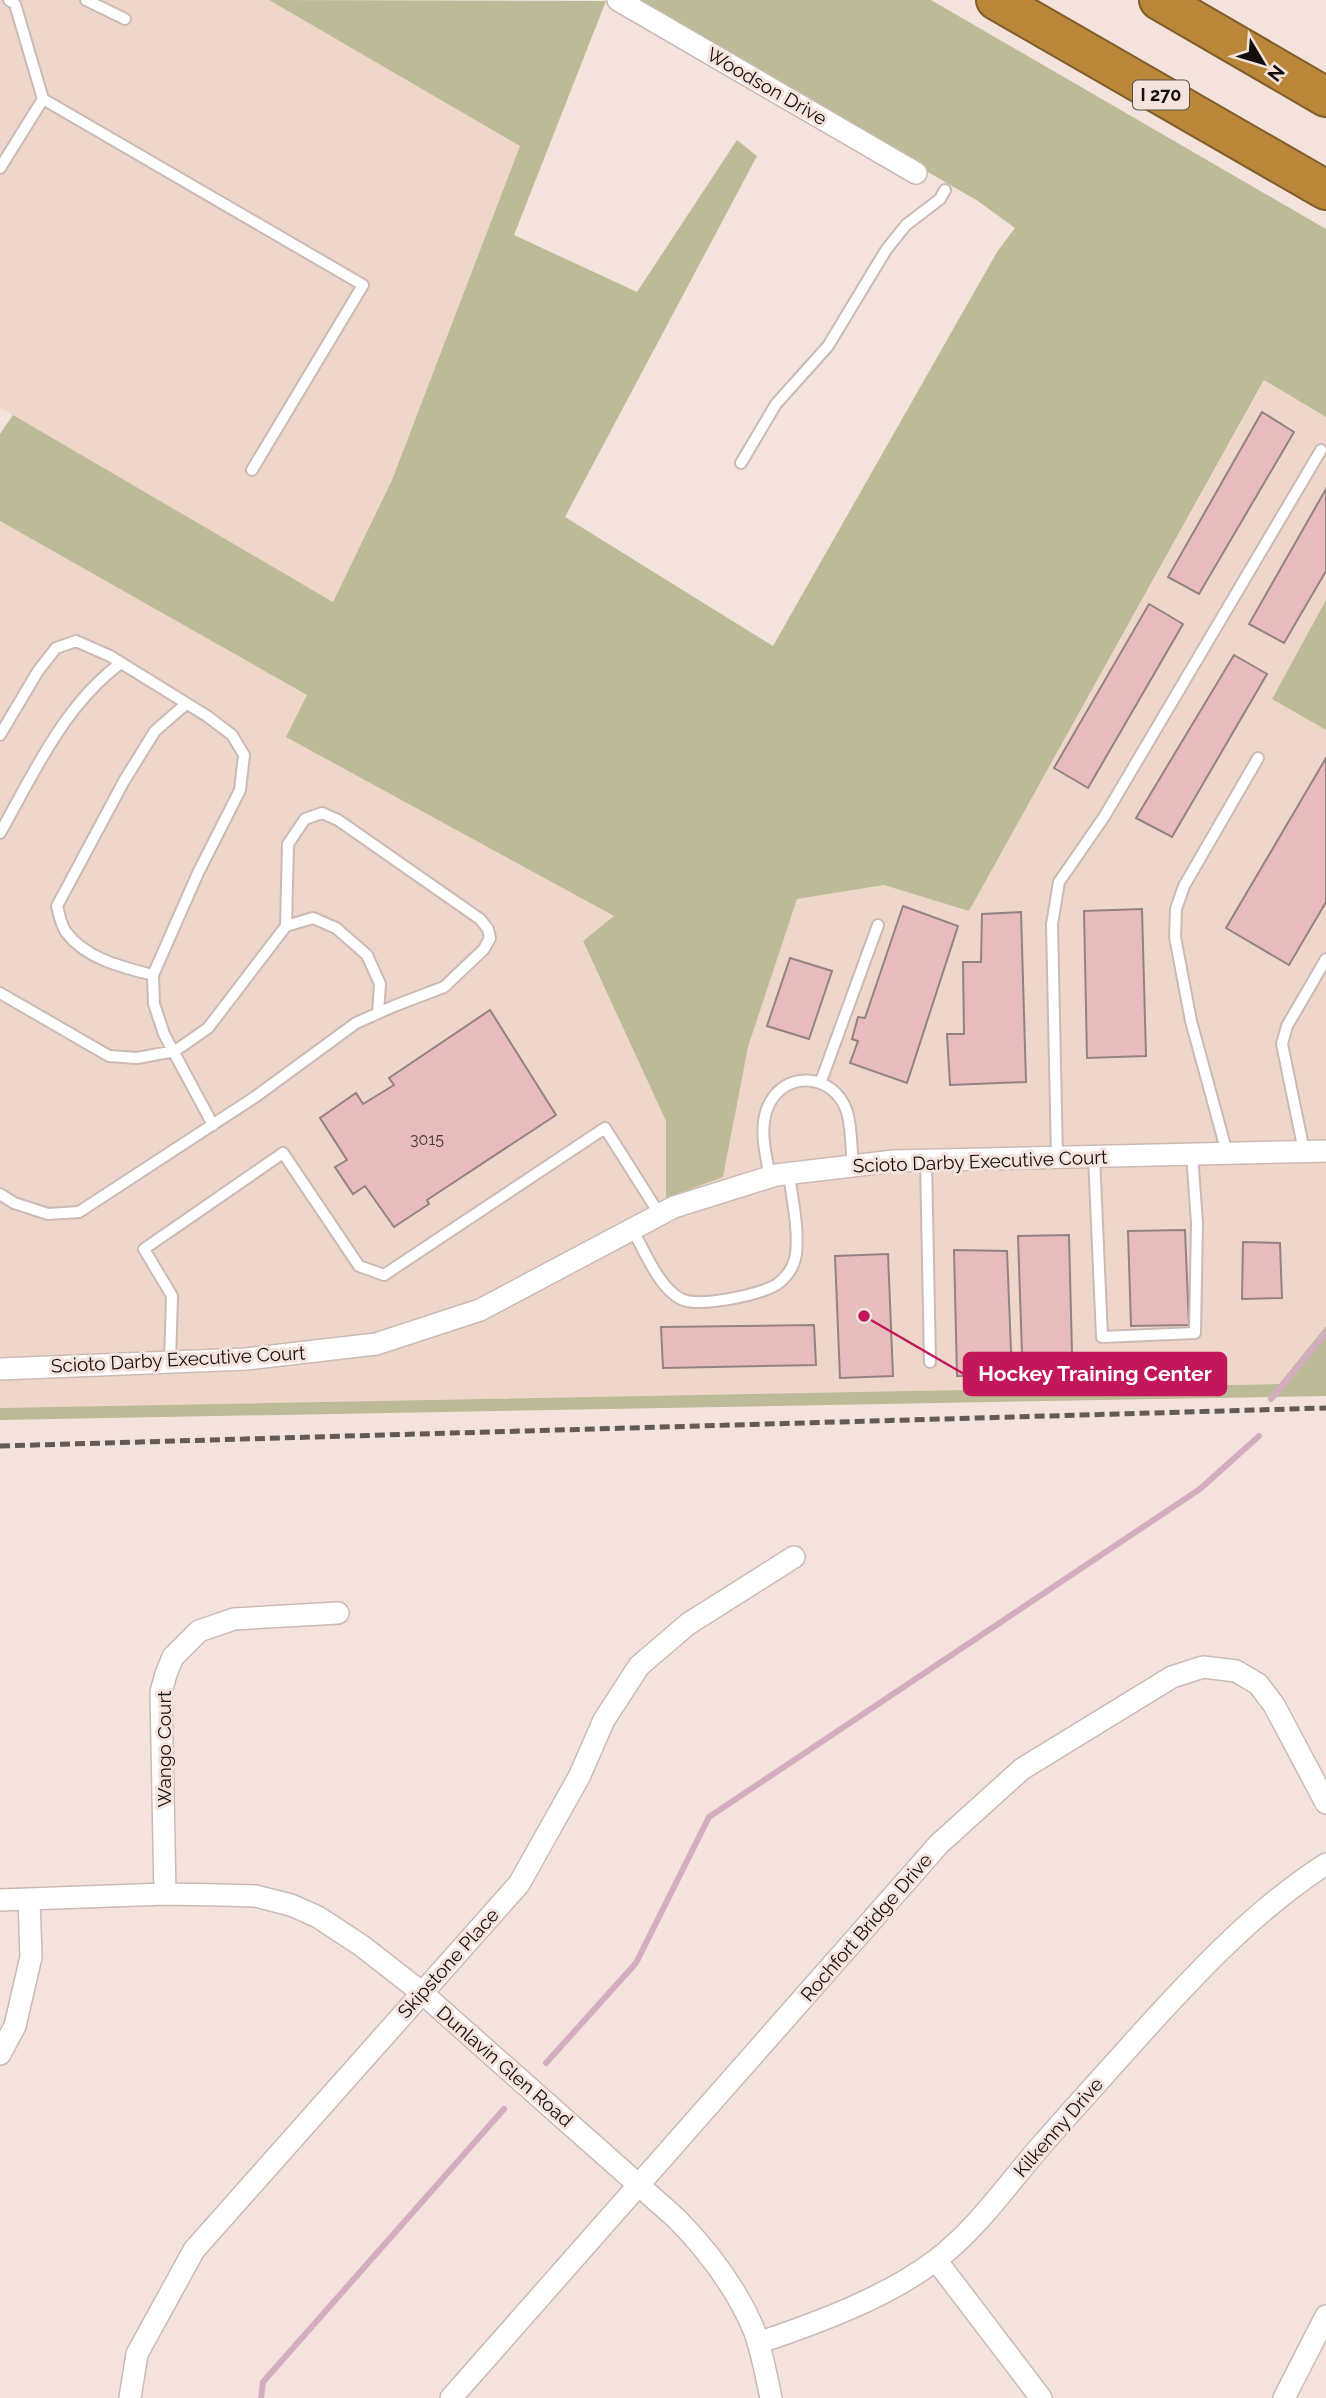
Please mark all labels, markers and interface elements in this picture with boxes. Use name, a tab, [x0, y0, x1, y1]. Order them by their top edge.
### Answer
north arrow	[1228, 28, 1298, 98]
street label: Woodson Drive	[703, 43, 831, 129]
text: N	[1263, 61, 1290, 86]
road number: I 270	[1133, 80, 1189, 110]
house number: 3015	[410, 1130, 444, 1149]
street label: Scioto Darby Executive Court	[852, 1146, 1108, 1176]
street label: Scioto Darby Executive Court	[50, 1341, 306, 1377]
callout: Hockey Training Center	[964, 1353, 1226, 1395]
text: Hockey Training Center	[978, 1361, 1212, 1386]
street label: Wango Court	[153, 1690, 175, 1807]
street label: Rochfort Bridge Drive	[796, 1849, 936, 2005]
street label: Skipstone Place	[393, 1904, 503, 2022]
street label: Dunlavin Glen Road	[433, 2001, 577, 2131]
street label: Kilkenny Drive	[1009, 2073, 1107, 2181]

